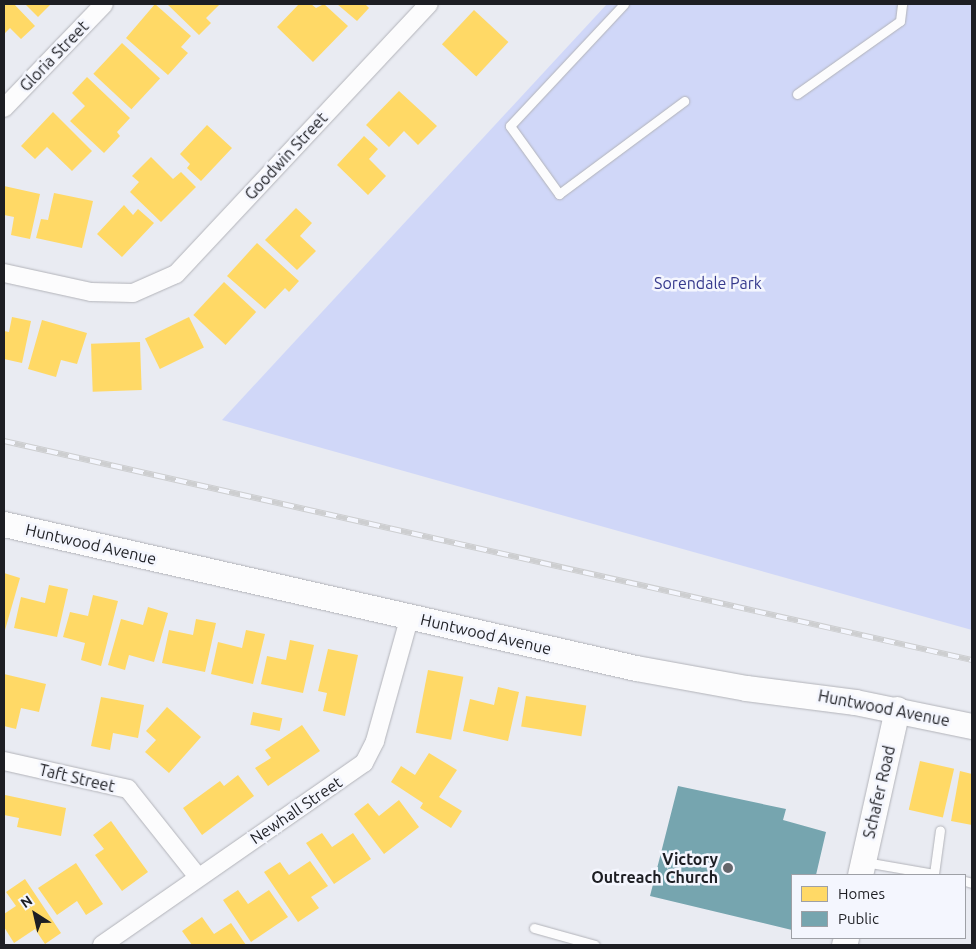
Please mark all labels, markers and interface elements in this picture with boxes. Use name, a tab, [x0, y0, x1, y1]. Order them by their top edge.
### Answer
street label: Gloria Street	[16, 17, 92, 95]
street label: Goodwin Street	[241, 108, 331, 204]
park label: Sorendale Park	[654, 273, 762, 293]
street label: Huntwood Avenue	[24, 520, 158, 568]
street label: Huntwood Avenue	[419, 610, 553, 658]
street label: Huntwood Avenue	[817, 686, 951, 730]
street label: Schafer Road	[859, 744, 899, 840]
street label: Taft Street	[37, 760, 117, 796]
street label: Newhall Street	[246, 772, 346, 848]
place label: Victory Outreach Church	[591, 849, 718, 887]
marker: Victory Outreach Church	[722, 862, 734, 874]
legend	[791, 874, 966, 939]
text: Homes	[838, 885, 885, 902]
north arrow	[10, 889, 60, 939]
text: N	[18, 892, 35, 911]
text: Public	[838, 910, 879, 927]

